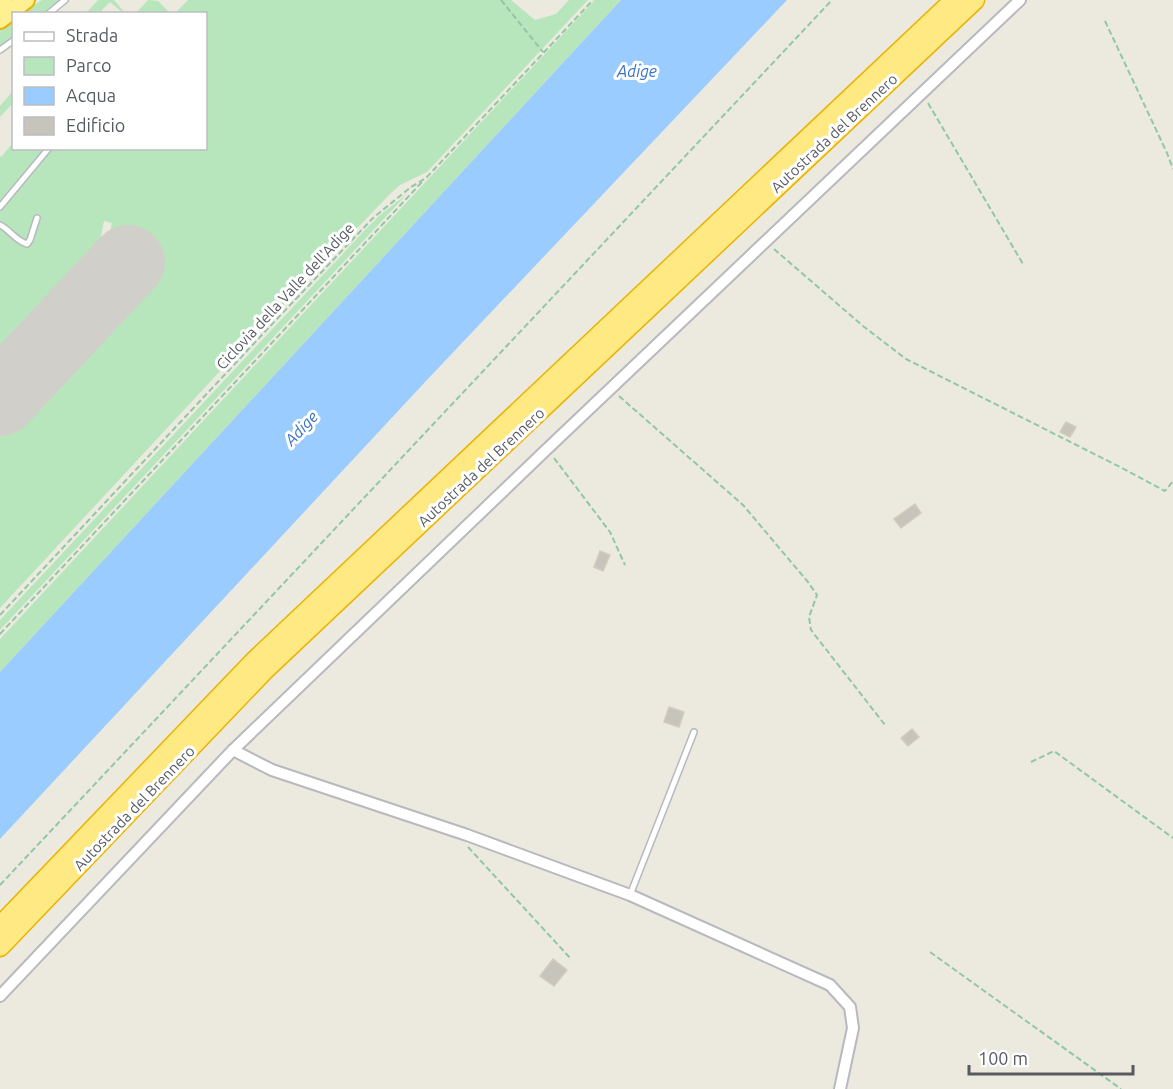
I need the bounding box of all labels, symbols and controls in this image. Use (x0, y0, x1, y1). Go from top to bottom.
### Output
legend (12, 12, 207, 150)
text: Strada (66, 25, 118, 45)
text: Parco (66, 55, 112, 75)
water label: Adige (616, 62, 657, 80)
street label: Autostrada del Brennero (767, 70, 901, 196)
text: Acqua (66, 85, 116, 105)
text: Edificio (66, 115, 125, 135)
street label: Ciclovia della Valle dell'Adige (213, 219, 357, 373)
street label: Autostrada del Brennero (414, 404, 548, 530)
water label: Adige (280, 407, 321, 449)
street label: Autostrada del Brennero (70, 742, 198, 874)
scale bar (969, 1038, 1132, 1076)
text: 100 m (978, 1048, 1028, 1068)

